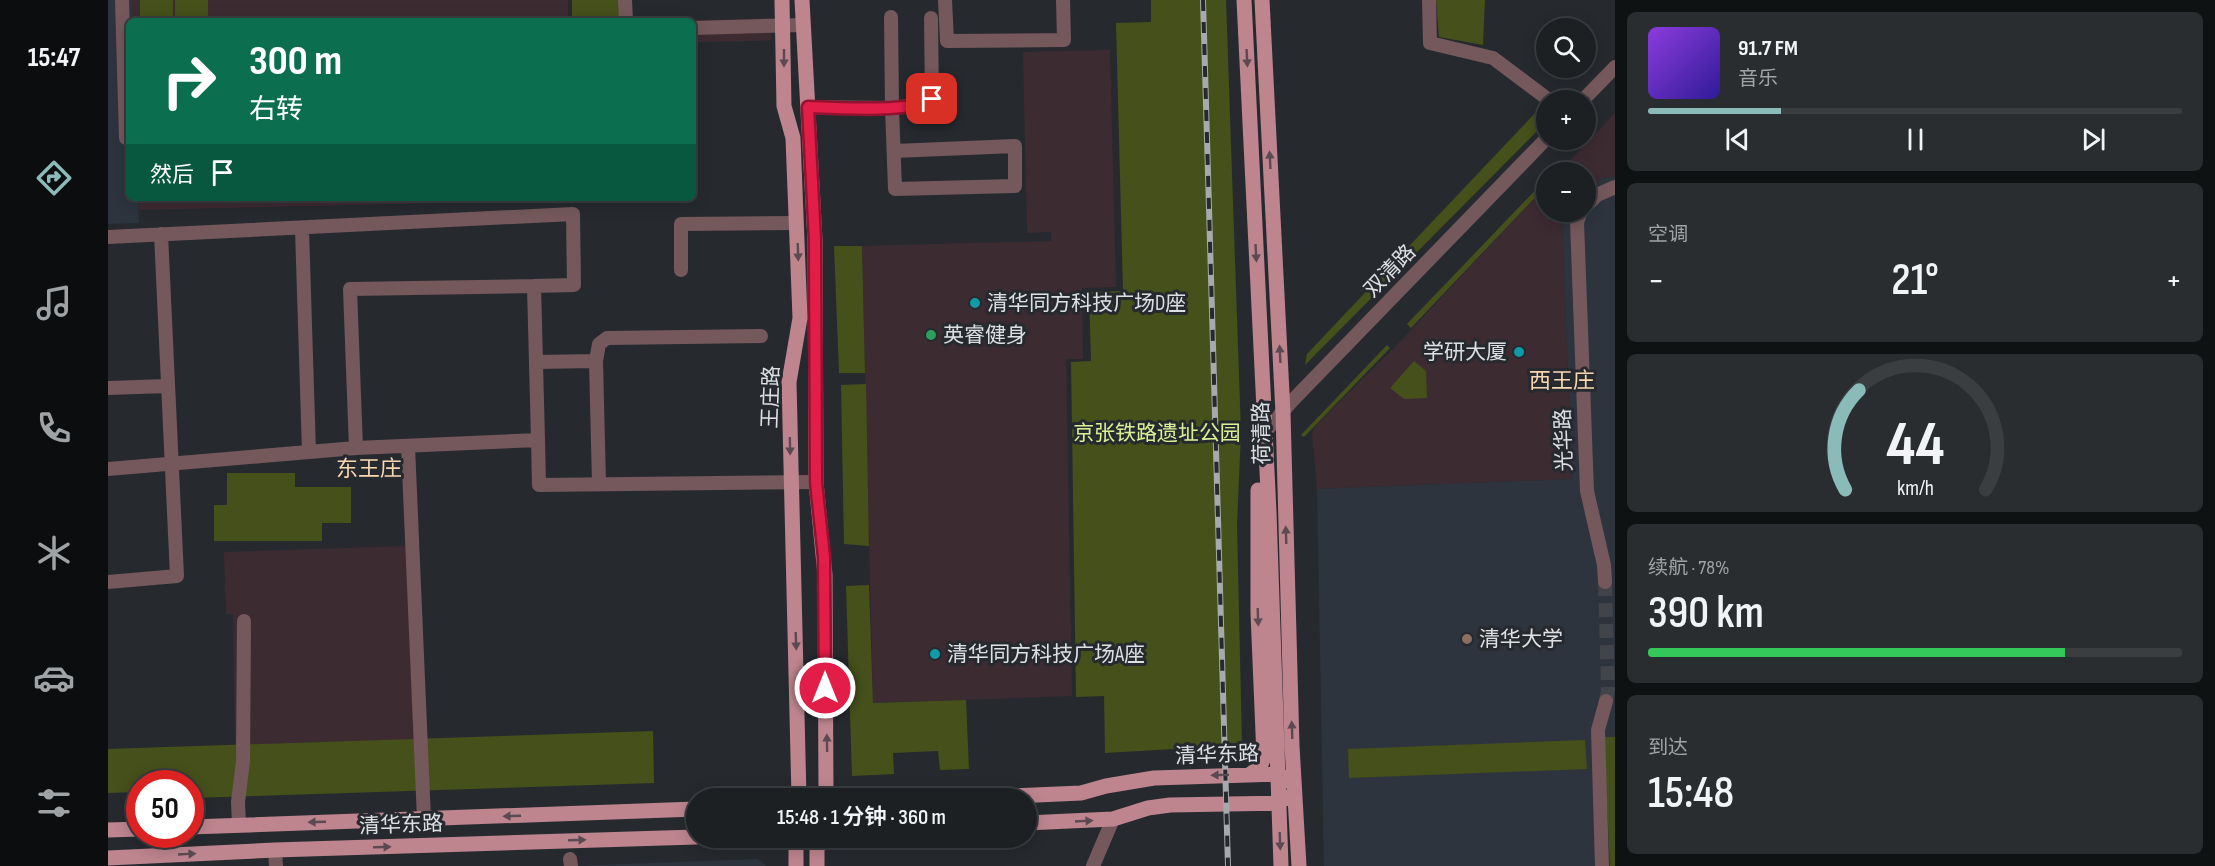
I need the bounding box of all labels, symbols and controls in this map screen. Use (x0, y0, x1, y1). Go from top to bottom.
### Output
map controls (1536, 18, 1596, 222)
button: search (1536, 18, 1596, 78)
text: 91.7 FM (1738, 35, 1798, 62)
text: 300 m (249, 36, 342, 87)
text: 15:47 (28, 42, 80, 74)
icon: right (150, 42, 228, 120)
one-way arrow (779, 49, 789, 68)
one-way arrow (1243, 49, 1252, 68)
text: 音乐 (1738, 67, 1778, 91)
pin (906, 73, 957, 124)
icon: arrive (915, 82, 948, 115)
button: + (1536, 90, 1596, 150)
text: 右转 (249, 94, 303, 126)
icon: previous (1721, 123, 1754, 156)
icon: pause (1899, 123, 1932, 156)
icon: next (2077, 123, 2110, 156)
one-way arrow (1265, 150, 1274, 169)
icon: arrive (206, 156, 239, 189)
icon: directions (33, 157, 75, 199)
text: 然后 (150, 162, 194, 189)
button: − (1536, 162, 1596, 222)
text: 空调 (1648, 223, 1688, 247)
street label: 双清路 (1359, 240, 1421, 302)
one-way arrow (793, 243, 802, 262)
one-way arrow (1251, 244, 1261, 263)
text: 21° (1891, 253, 1939, 308)
text: − (1648, 261, 1664, 301)
text: + (2166, 261, 2182, 301)
icon: music (33, 282, 75, 324)
place label: 清华同方科技广场D座 (987, 291, 1186, 316)
marker: 清华同方科技广场D座 (968, 296, 982, 310)
place label: 英睿健身 (943, 323, 1027, 348)
marker: 英睿健身 (924, 328, 938, 342)
place label: 学研大厦 (1423, 340, 1507, 365)
one-way arrow (1275, 345, 1284, 364)
marker: 学研大厦 (1512, 345, 1526, 359)
street label: 王庄路 (757, 365, 785, 429)
district label: 西王庄 (1529, 368, 1595, 395)
street label: 荷清路 (1249, 401, 1275, 465)
icon: phone (33, 407, 75, 449)
street label: 光华路 (1550, 408, 1578, 472)
text: 44 (1886, 408, 1944, 483)
park label: 京张铁路遗址公园 (1073, 421, 1241, 446)
one-way arrow (785, 437, 795, 456)
district label: 东王庄 (336, 456, 402, 483)
text: km/h (1896, 476, 1934, 501)
one-way arrow (1281, 526, 1290, 545)
icon: climate (33, 532, 75, 574)
text: 续航 · 78% (1648, 556, 1730, 580)
text: 390 km (1648, 586, 1764, 641)
one-way arrow (1254, 608, 1263, 627)
place label: 清华大学 (1479, 627, 1563, 652)
one-way arrow (791, 631, 801, 650)
marker: 清华大学 (1460, 632, 1474, 646)
place label: 清华同方科技广场A座 (947, 642, 1145, 667)
marker: 清华同方科技广场A座 (928, 647, 942, 661)
position arrow (793, 656, 857, 720)
icon: car (33, 657, 75, 699)
one-way arrow (1287, 721, 1297, 740)
one-way arrow (822, 733, 831, 752)
text: 到达 (1648, 736, 1688, 760)
street label: 清华东路 (1175, 741, 1259, 769)
text: 15:48 (1648, 766, 1734, 821)
speed limit sign: 50 (126, 770, 204, 848)
one-way arrow (1211, 770, 1230, 780)
icon: filters (33, 782, 75, 824)
text: 15:48 · 1 分钟 · 360 m (777, 804, 946, 831)
street label: 清华东路 (359, 811, 443, 839)
one-way arrow (502, 811, 521, 820)
one-way arrow (1075, 816, 1094, 825)
one-way arrow (307, 818, 326, 827)
one-way arrow (1276, 831, 1285, 850)
one-way arrow (568, 836, 587, 845)
one-way arrow (373, 842, 392, 851)
one-way arrow (178, 850, 197, 859)

